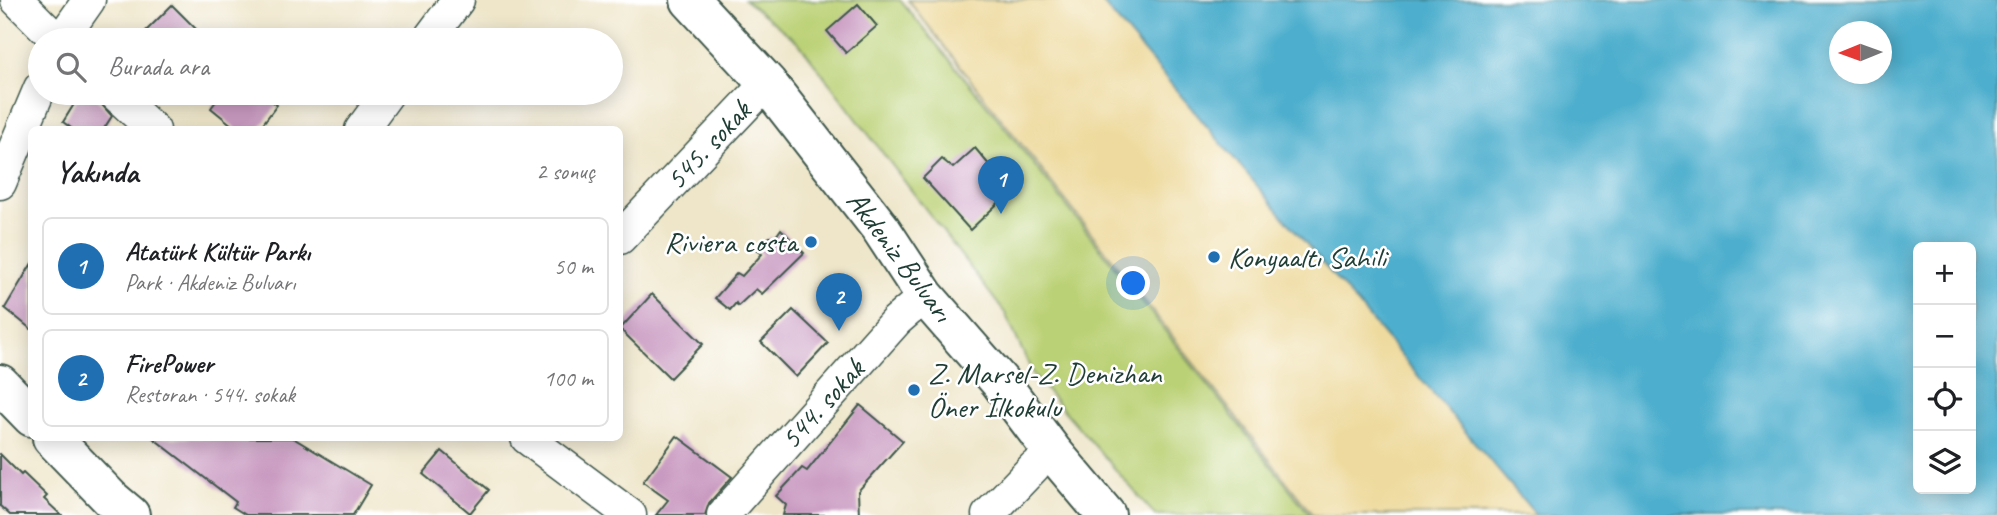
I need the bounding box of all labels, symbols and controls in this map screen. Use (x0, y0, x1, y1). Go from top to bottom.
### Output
north arrow (1829, 21, 1892, 84)
search box (28, 28, 623, 105)
icon: search (52, 48, 90, 86)
text: Burada ara (108, 50, 209, 83)
street label: 545. sokak (657, 91, 760, 198)
text: Yakında (56, 153, 138, 191)
pin: 1 (978, 156, 1024, 214)
text: 2 sonuç (536, 157, 595, 186)
street label: Akdeniz Bulvarı (838, 183, 963, 330)
place label: Riviera costa (664, 223, 800, 261)
marker: Riviera costa (803, 234, 819, 250)
text: Atatürk Kültür Parkı (125, 235, 310, 268)
place label: Konyaaltı Sahili (1228, 238, 1389, 276)
map controls (1913, 242, 1976, 494)
button: + (1913, 242, 1976, 305)
marker: Konyaaltı Sahili (1206, 249, 1222, 265)
text: 1 (76, 252, 86, 281)
text: 50 m (554, 252, 593, 281)
your location (1116, 266, 1150, 300)
text: Park · Akdeniz Bulvarı (125, 268, 295, 297)
pin: 2 (816, 273, 862, 331)
button: − (1913, 305, 1976, 368)
text: FirePower (125, 347, 213, 380)
street label: 544. sokak (772, 349, 874, 457)
place label: Z. Marsel-Z. Denizhan Öner İlkokulu (928, 354, 1163, 426)
text: 2 (76, 364, 86, 393)
text: 100 m (544, 364, 593, 393)
button: locate (1913, 368, 1976, 431)
text: Restoran · 544. sokak (125, 380, 295, 409)
marker: Z. Marsel-Z. Denizhan Öner İlkokulu (906, 382, 922, 398)
button: layers (1913, 431, 1976, 494)

